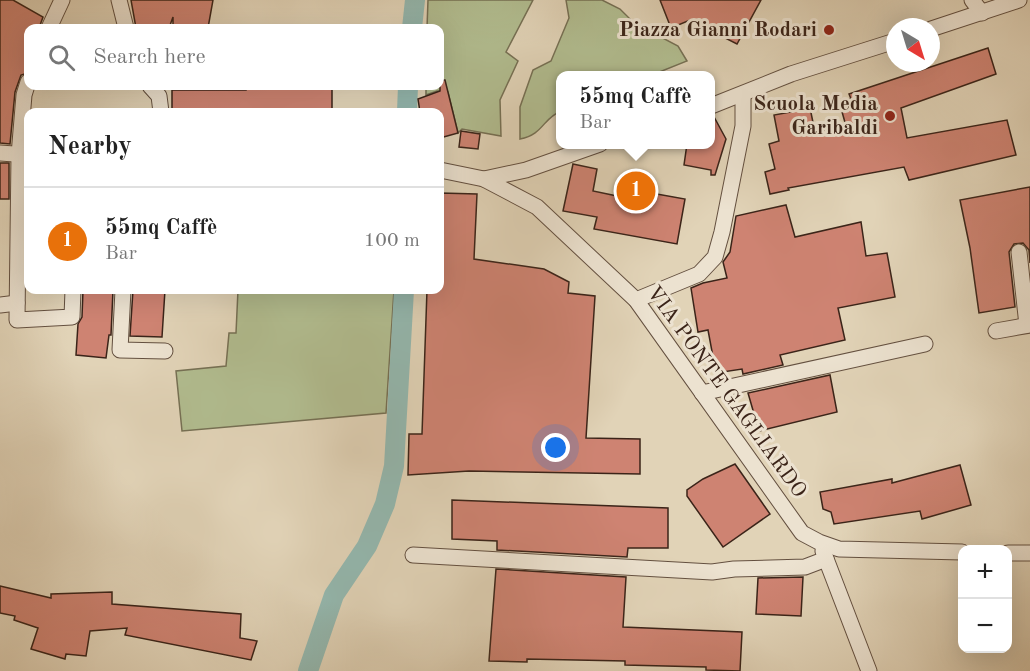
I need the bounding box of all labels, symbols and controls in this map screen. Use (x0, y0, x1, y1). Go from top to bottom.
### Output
north arrow (886, 18, 940, 72)
place label: Piazza Gianni Rodari (619, 20, 817, 41)
marker: Piazza Gianni Rodari (822, 23, 836, 37)
search box (24, 24, 444, 90)
icon: search (45, 41, 78, 74)
text: Search here (93, 46, 206, 68)
popup (556, 71, 715, 149)
text: 55mq Caffè (579, 86, 692, 108)
place label: Scuola Media Garibaldi (753, 94, 878, 139)
marker: Scuola Media Garibaldi (883, 109, 897, 123)
text: Bar (579, 113, 611, 133)
text: Nearby (48, 134, 132, 160)
pin: 1 (616, 168, 656, 213)
text: 55mq Caffè (105, 217, 217, 239)
text: 1 (62, 231, 73, 251)
text: 100 m (364, 231, 420, 251)
text: Bar (105, 244, 137, 264)
street label: VIA PONTE GAGLIARDO (642, 282, 810, 502)
your location (541, 433, 570, 462)
map controls (958, 545, 1012, 653)
button: + (958, 545, 1012, 599)
button: − (958, 599, 1012, 653)

